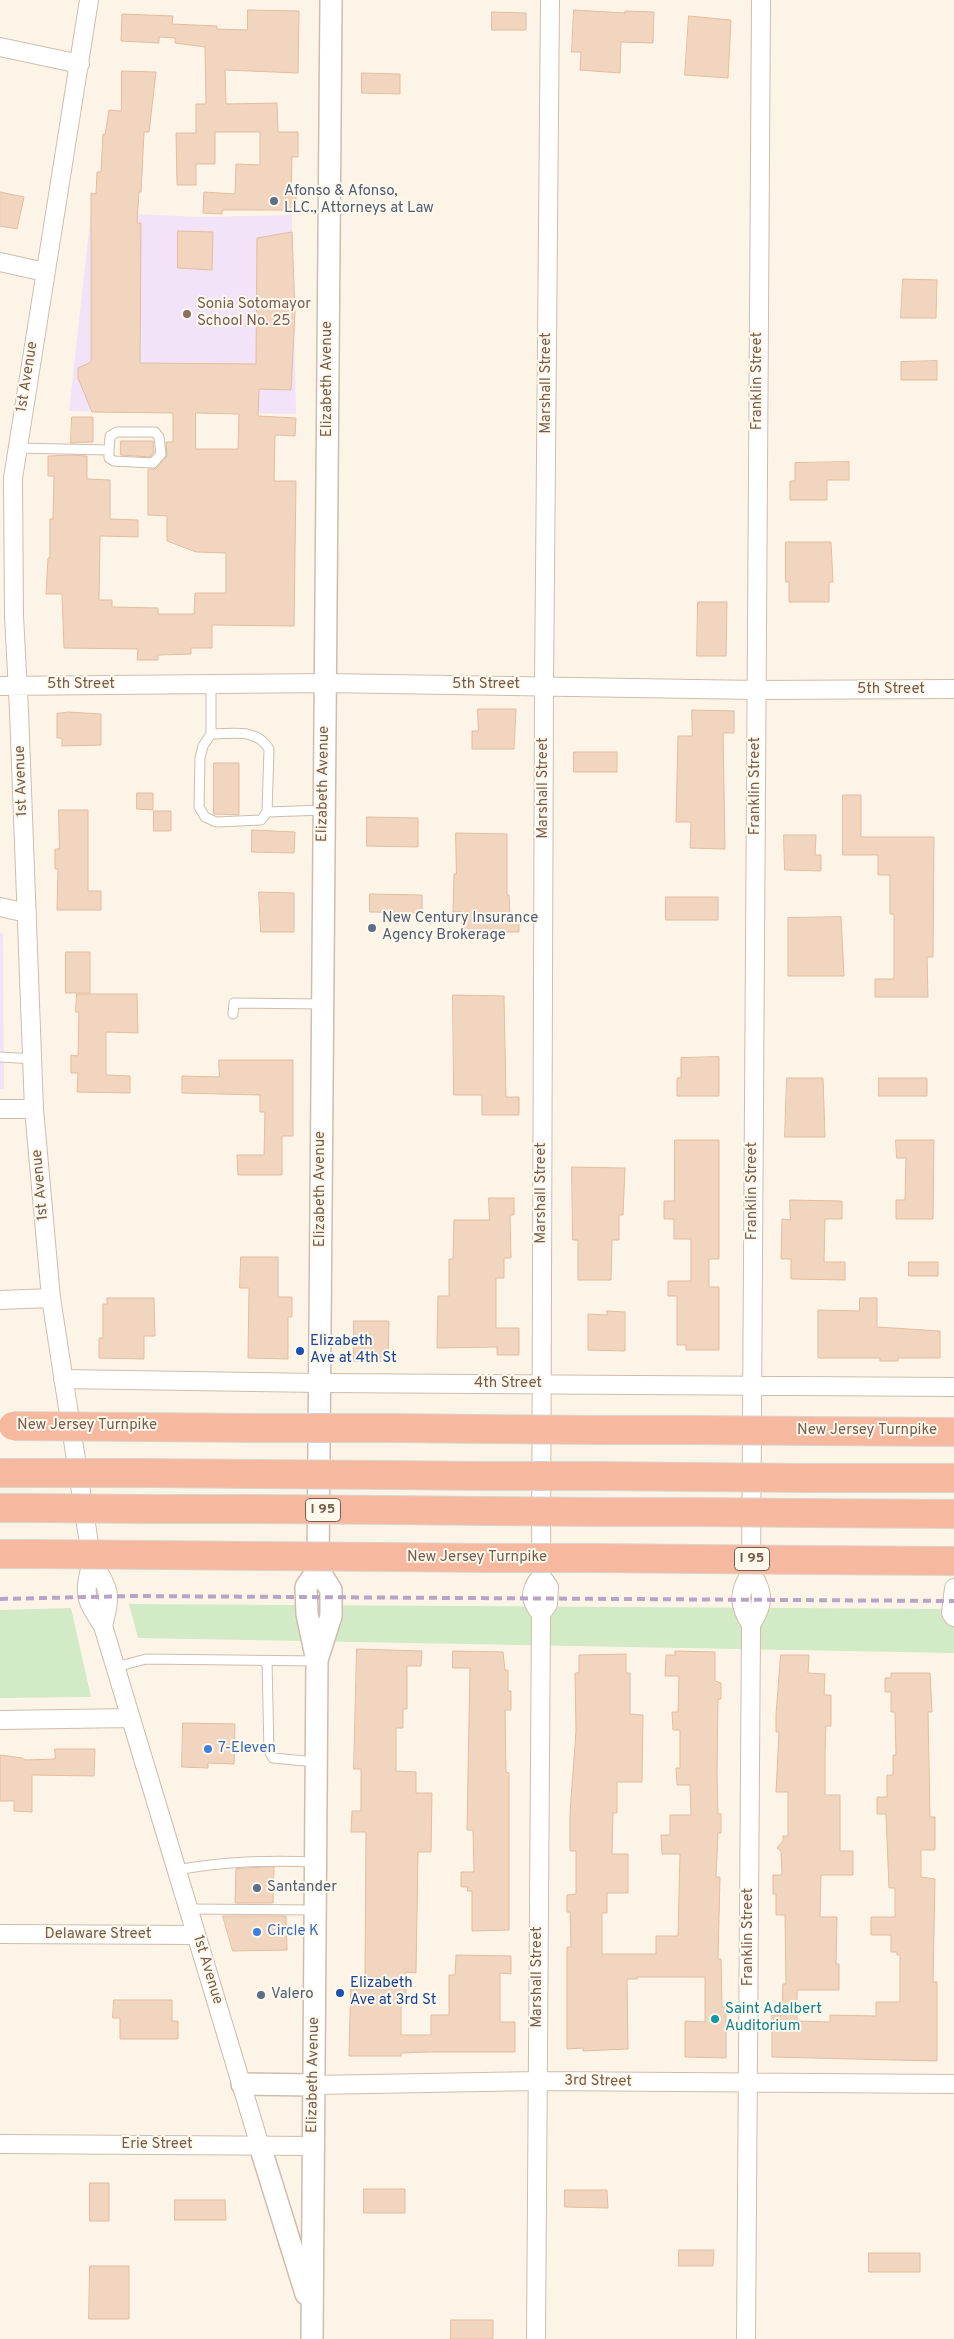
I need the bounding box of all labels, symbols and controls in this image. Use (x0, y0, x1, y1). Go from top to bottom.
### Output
place label: Afonso & Afonso, LLC., Attorneys at Law (284, 183, 434, 218)
marker: Afonso & Afonso, LLC., Attorneys at Law (268, 195, 280, 207)
place label: Sonia Sotomayor School No. 25 (197, 296, 311, 331)
marker: Sonia Sotomayor School No. 25 (181, 308, 193, 320)
street label: Elizabeth Avenue (319, 321, 337, 437)
street label: Marshall Street (538, 332, 556, 434)
street label: Franklin Street (749, 332, 767, 430)
street label: 1st Avenue (14, 340, 42, 414)
street label: 5th Street (47, 676, 115, 694)
street label: 5th Street (452, 676, 520, 694)
street label: 5th Street (857, 681, 925, 699)
street label: Elizabeth Avenue (314, 726, 334, 842)
street label: Marshall Street (535, 737, 553, 839)
street label: Franklin Street (747, 737, 765, 835)
street label: 1st Avenue (12, 745, 32, 817)
place label: New Century Insurance Agency Brokerage (382, 910, 538, 945)
marker: New Century Insurance Agency Brokerage (366, 922, 378, 934)
street label: Elizabeth Avenue (312, 1131, 330, 1247)
street label: Marshall Street (533, 1142, 551, 1244)
street label: Franklin Street (744, 1142, 762, 1240)
street label: 1st Avenue (29, 1149, 53, 1221)
place label: Elizabeth Ave at 4th St (310, 1333, 397, 1368)
marker: Elizabeth Ave at 4th St (294, 1345, 306, 1357)
street label: 4th Street (474, 1375, 542, 1393)
street label: New Jersey Turnpike (17, 1417, 157, 1435)
street label: New Jersey Turnpike (797, 1422, 937, 1440)
road number: I 95 (306, 1498, 340, 1522)
road number: I 95 (734, 1548, 770, 1570)
street label: New Jersey Turnpike (407, 1549, 547, 1567)
place label: 7-Eleven (218, 1740, 276, 1758)
marker: 7-Eleven (202, 1743, 214, 1755)
place label: Santander (267, 1879, 337, 1897)
marker: Santander (251, 1882, 263, 1894)
street label: Franklin Street (740, 1888, 758, 1986)
place label: Circle K (267, 1923, 319, 1941)
street label: Delaware Street (45, 1926, 151, 1944)
marker: Circle K (251, 1926, 263, 1938)
street label: Marshall Street (529, 1926, 547, 2028)
street label: 1st Avenue (188, 1933, 226, 2007)
place label: Elizabeth Ave at 3rd St (350, 1975, 436, 2010)
place label: Valero (271, 1986, 314, 2004)
marker: Elizabeth Ave at 3rd St (334, 1987, 346, 1999)
marker: Valero (255, 1989, 267, 2001)
place label: Saint Adalbert Auditorium (725, 2001, 822, 2036)
marker: Saint Adalbert Auditorium (709, 2013, 721, 2025)
street label: Elizabeth Avenue (304, 2017, 324, 2133)
street label: 3rd Street (564, 2072, 632, 2092)
street label: Erie Street (121, 2136, 193, 2154)

